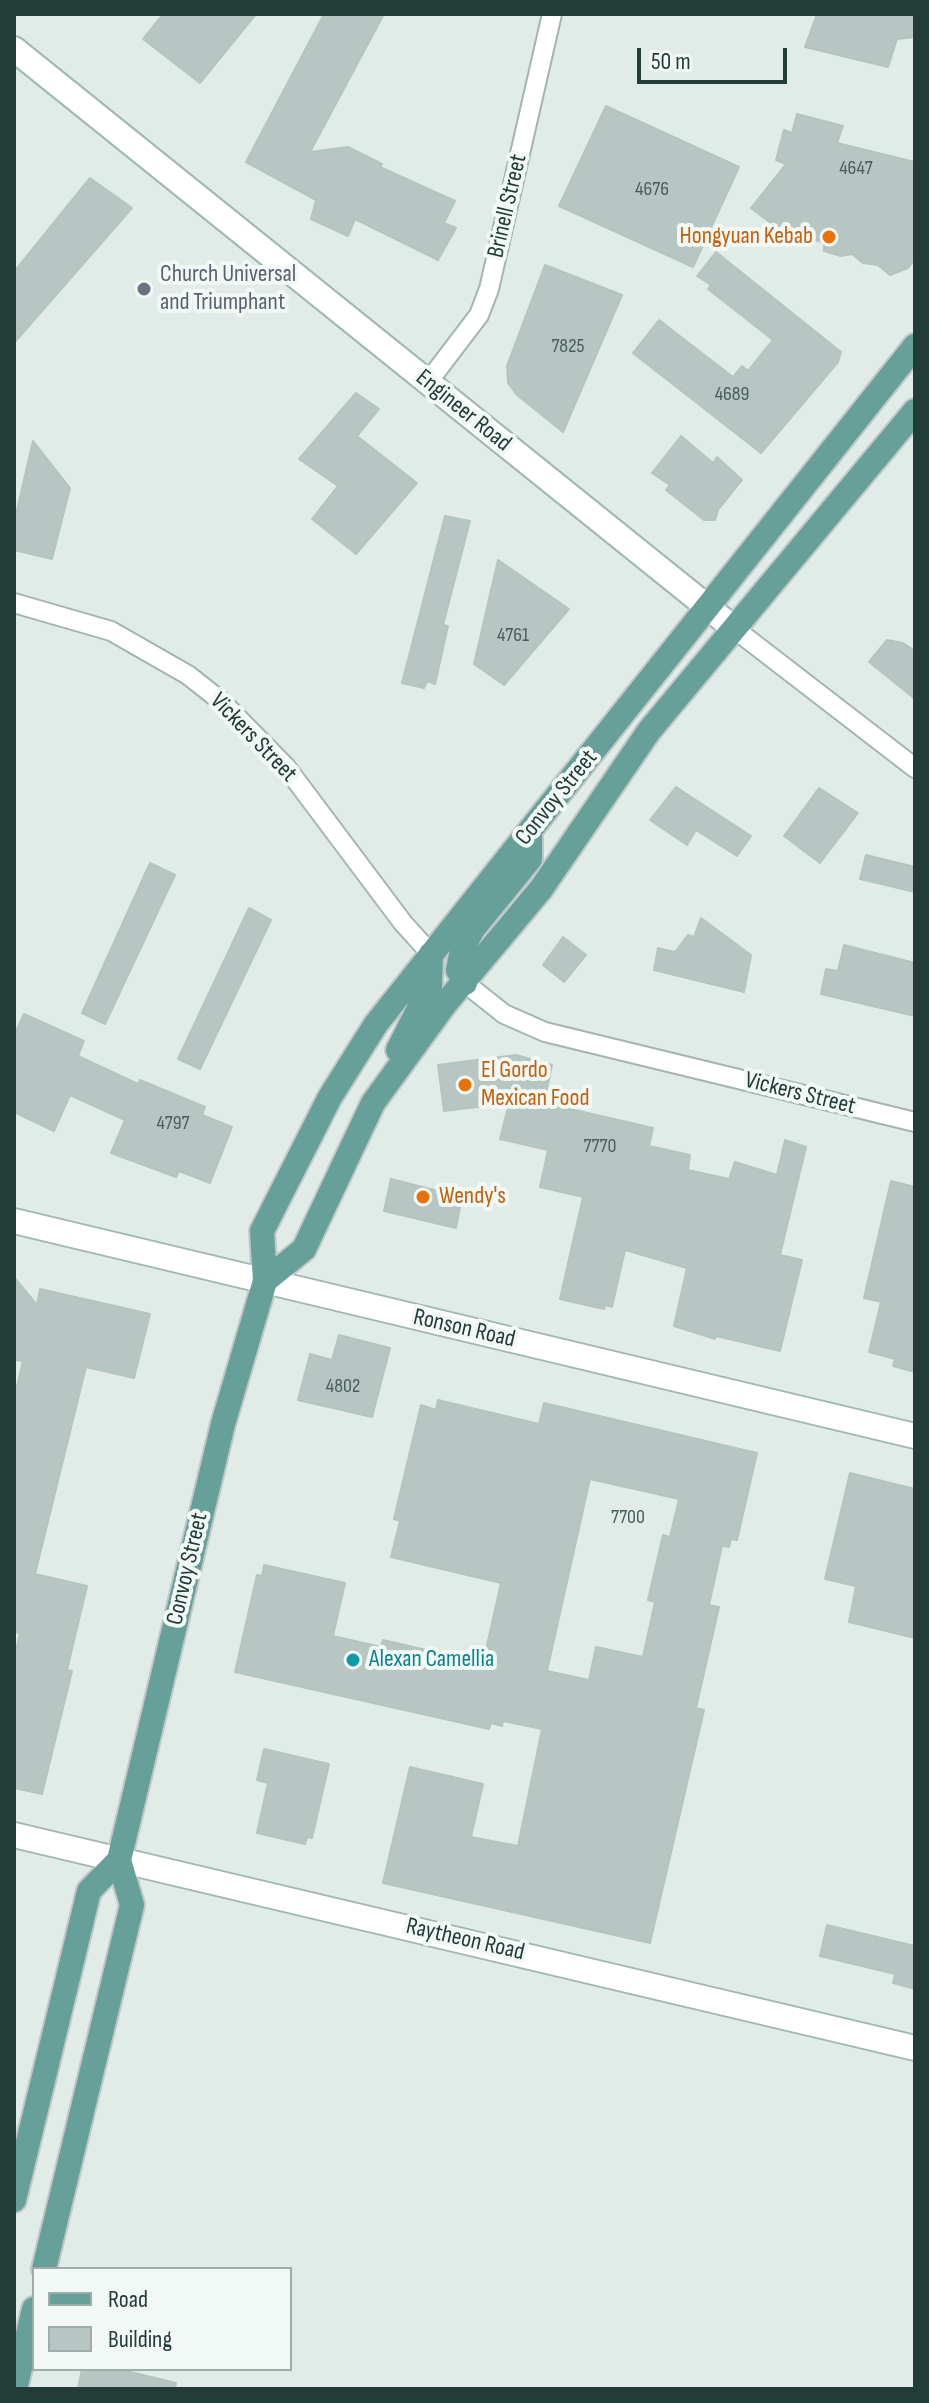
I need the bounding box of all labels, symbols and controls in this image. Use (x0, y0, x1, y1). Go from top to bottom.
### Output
scale bar (641, 32, 791, 82)
text: 50 m (651, 47, 691, 76)
street label: Brinell Street (482, 151, 534, 261)
house number: 4647 (839, 157, 873, 181)
house number: 4676 (635, 178, 669, 202)
place label: Hongyuan Kebab (680, 223, 813, 251)
marker: Hongyuan Kebab (820, 228, 838, 246)
place label: Church Universal and Triumphant (160, 261, 296, 317)
marker: Church Universal and Triumphant (135, 280, 153, 298)
house number: 7825 (551, 335, 585, 359)
street label: Engineer Road (409, 364, 517, 458)
house number: 4689 (715, 383, 749, 407)
house number: 4761 (497, 624, 529, 648)
street label: Vickers Street (203, 687, 303, 789)
street label: Convoy Street (510, 745, 604, 851)
place label: El Gordo Mexican Food (481, 1057, 589, 1113)
street label: Vickers Street (742, 1066, 858, 1122)
marker: El Gordo Mexican Food (456, 1076, 474, 1094)
house number: 4797 (156, 1112, 190, 1136)
house number: 7770 (584, 1135, 616, 1159)
place label: Wendy's (439, 1183, 506, 1211)
marker: Wendy's (414, 1188, 432, 1206)
street label: Ronson Road (410, 1303, 518, 1355)
house number: 4802 (326, 1375, 360, 1399)
house number: 7700 (611, 1506, 645, 1530)
street label: Convoy Street (161, 1510, 215, 1628)
place label: Alexan Camellia (369, 1646, 494, 1674)
marker: Alexan Camellia (344, 1651, 362, 1669)
street label: Raytheon Road (403, 1912, 527, 1968)
legend (32, 2267, 292, 2371)
text: Road (108, 2285, 148, 2314)
text: Building (108, 2325, 172, 2354)

